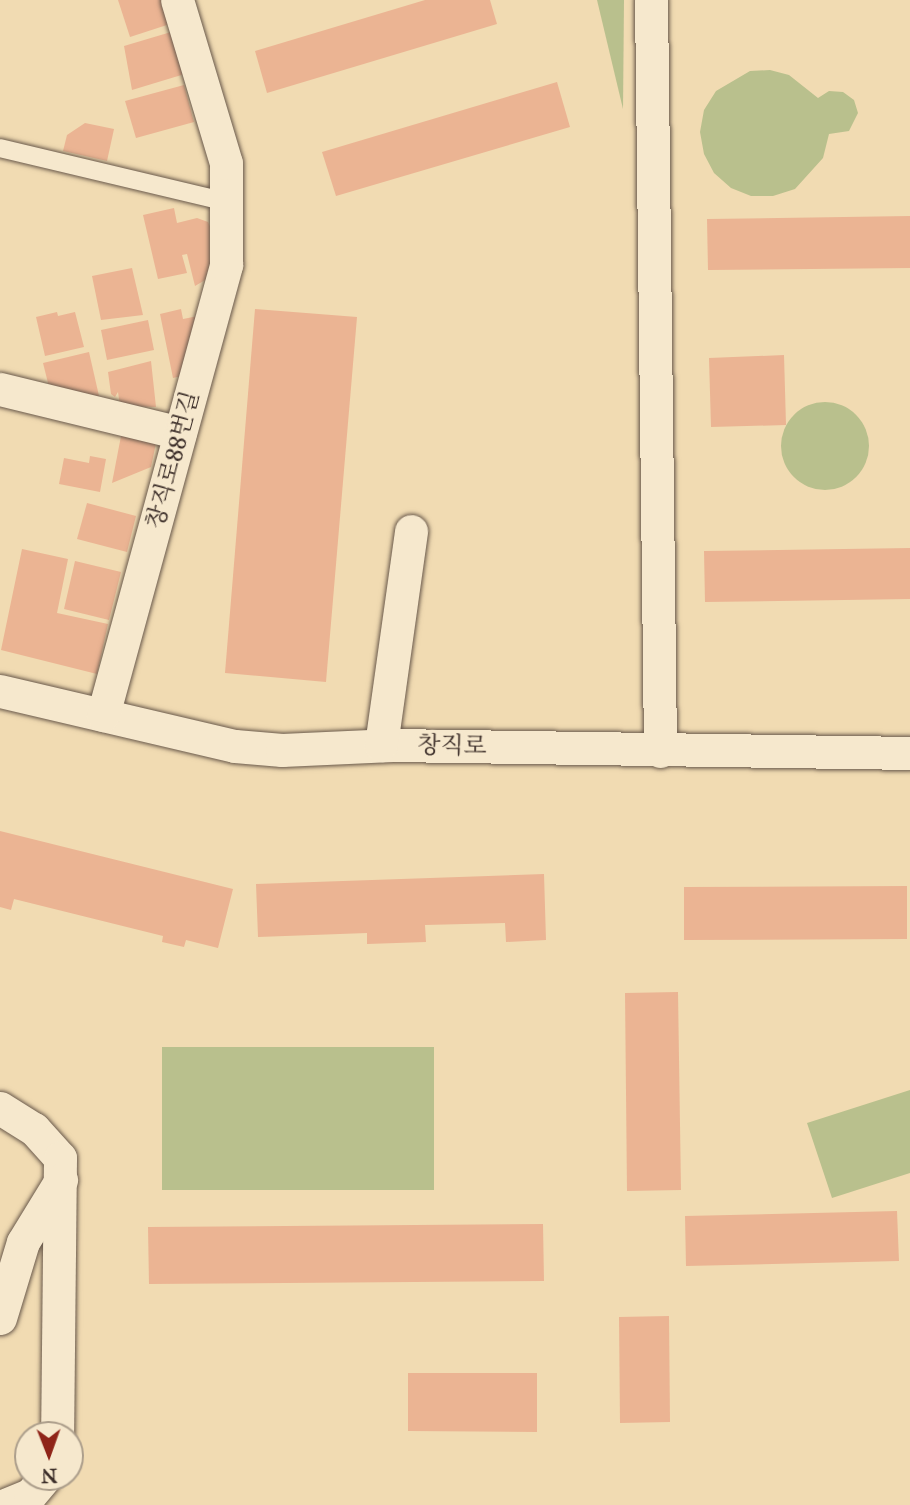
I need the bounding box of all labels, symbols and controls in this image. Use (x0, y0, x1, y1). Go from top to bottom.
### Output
street label: 창직로88번길 (141, 388, 205, 532)
street label: 창직로 (417, 731, 487, 761)
north arrow (14, 1421, 84, 1491)
text: N (41, 1464, 58, 1487)

